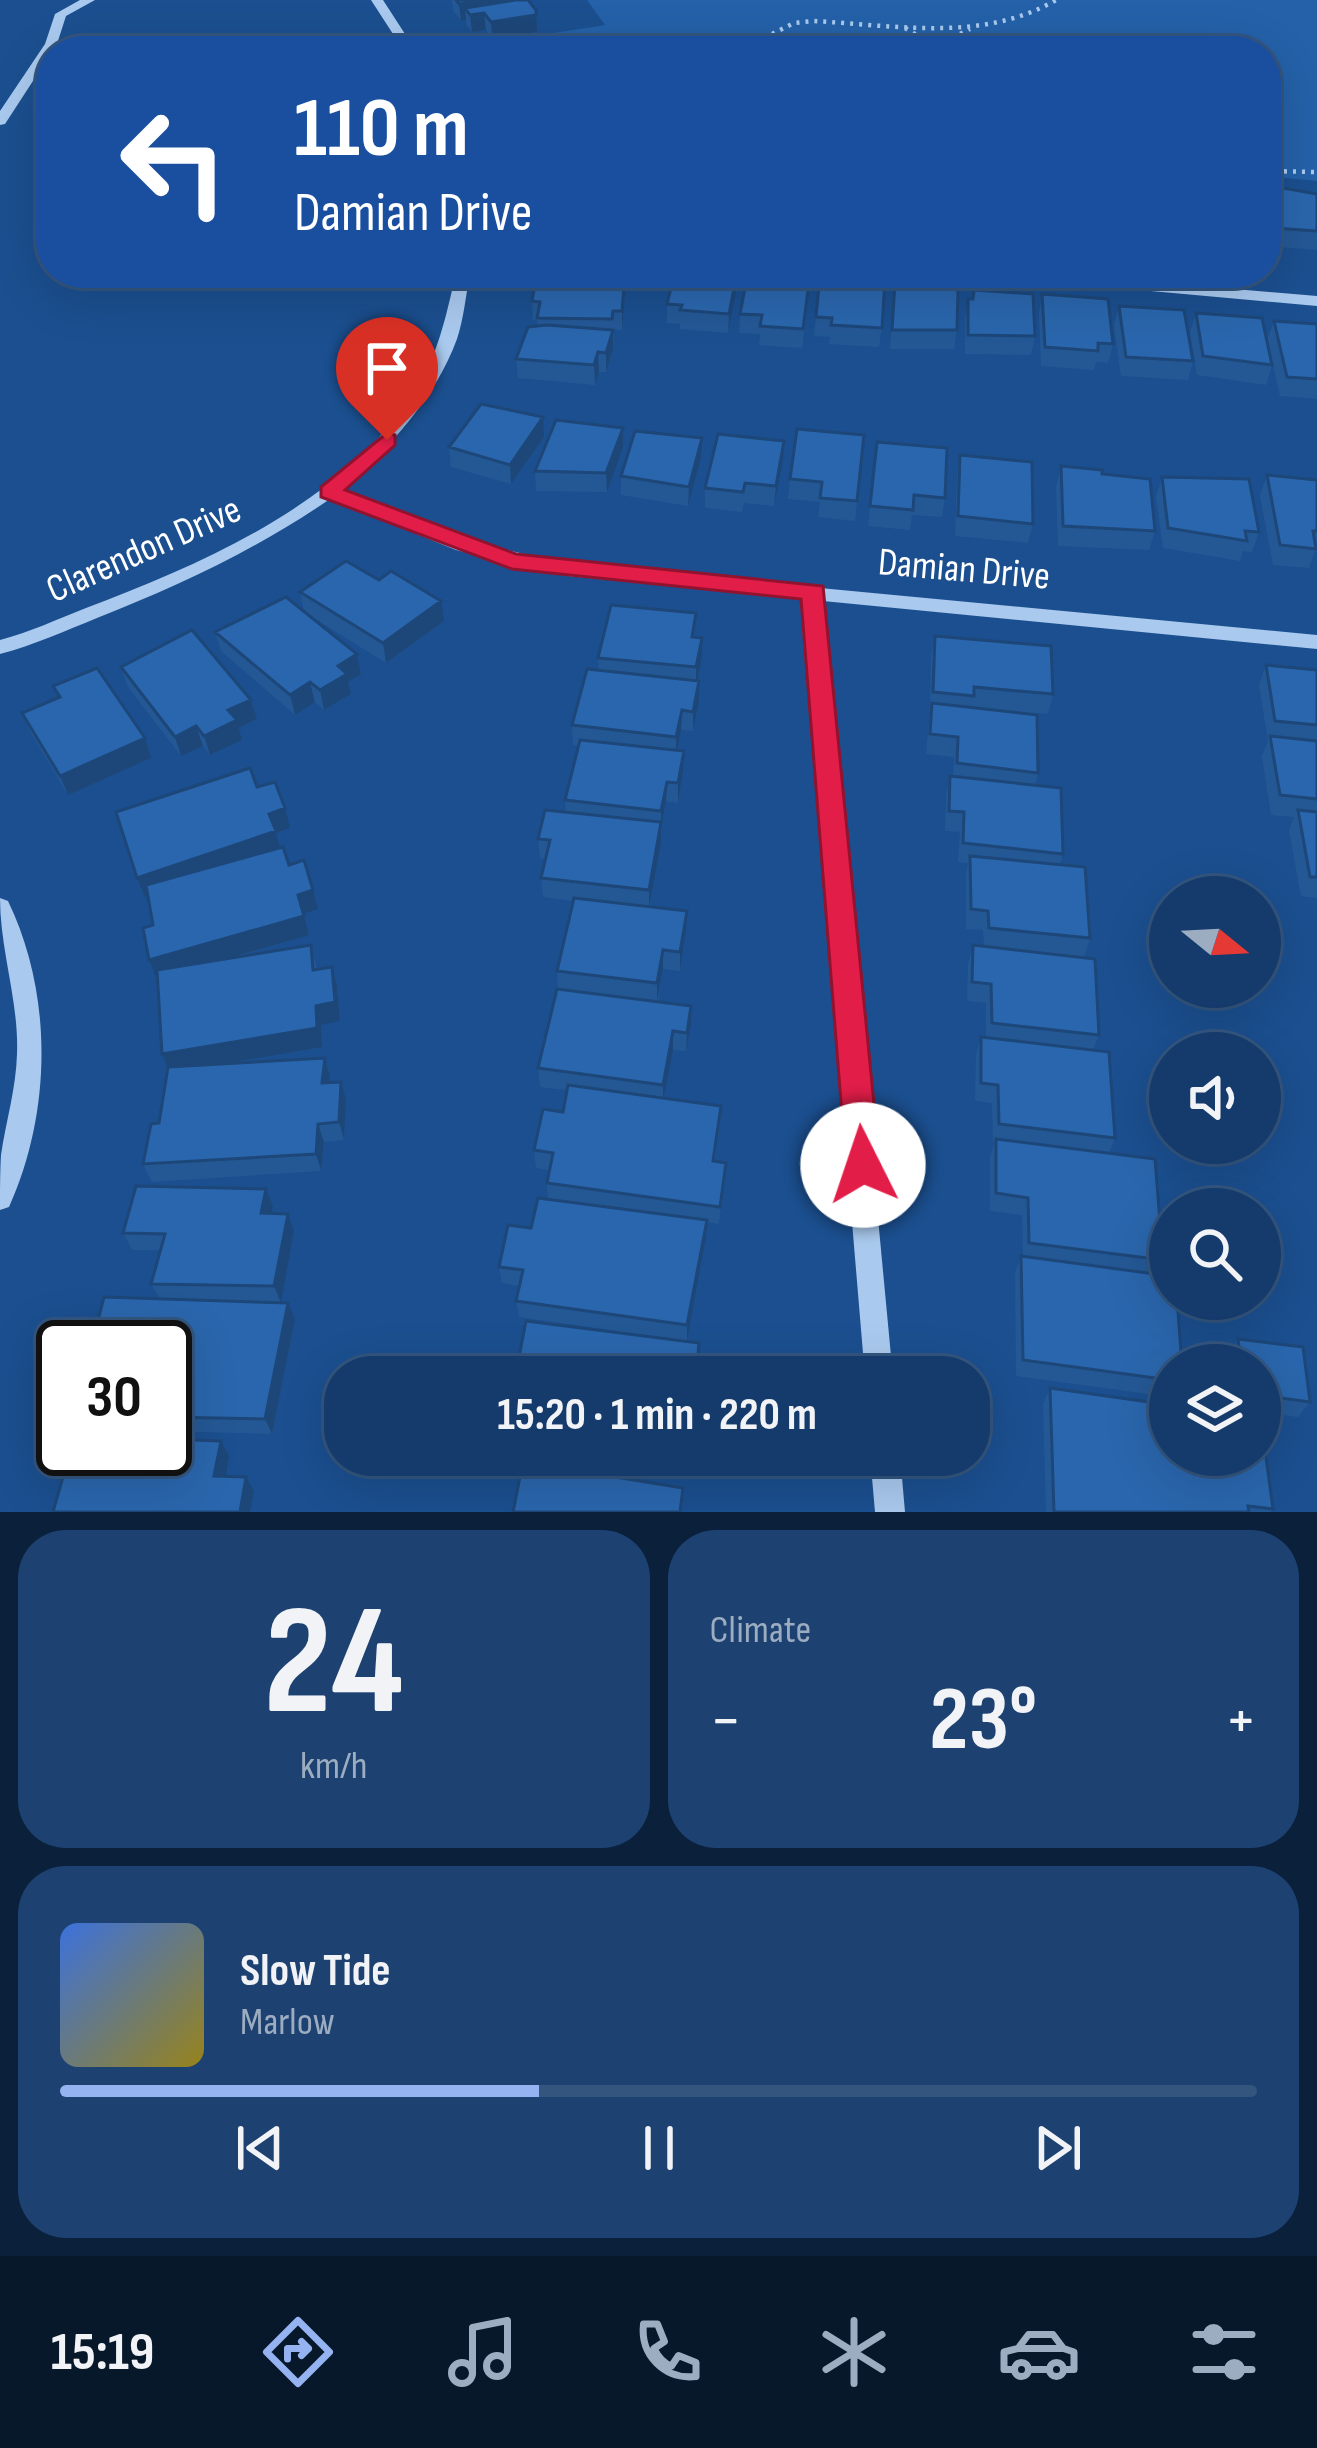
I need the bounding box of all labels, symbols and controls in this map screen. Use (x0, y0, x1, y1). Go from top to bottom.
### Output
text: 110 m (294, 79, 469, 180)
icon: left (96, 84, 252, 240)
text: Damian Drive (294, 181, 532, 246)
pin (336, 317, 438, 440)
icon: arrive (354, 335, 420, 401)
street label: Clarendon Drive (40, 486, 248, 614)
street label: Damian Drive (876, 539, 1052, 601)
north arrow (1149, 876, 1281, 1008)
map controls (1149, 876, 1281, 1476)
button: sound (1149, 1032, 1281, 1164)
position arrow (800, 1102, 926, 1228)
button: search (1149, 1188, 1281, 1320)
speed limit sign: 30 (36, 1320, 192, 1476)
button: layers (1149, 1344, 1281, 1476)
text: 15:20 · 1 min · 220 m (497, 1388, 817, 1443)
text: 24 (264, 1571, 404, 1758)
text: Climate (710, 1607, 811, 1654)
text: 23° (929, 1667, 1037, 1775)
text: − (710, 1682, 742, 1761)
text: + (1225, 1682, 1257, 1761)
text: km/h (300, 1743, 367, 1790)
text: Slow Tide (240, 1944, 391, 1999)
text: Marlow (240, 1999, 335, 2046)
icon: previous (227, 2115, 293, 2181)
icon: pause (626, 2115, 692, 2181)
icon: next (1025, 2115, 1091, 2181)
icon: directions (256, 2310, 340, 2394)
icon: music (441, 2310, 525, 2394)
icon: phone (626, 2310, 710, 2394)
icon: climate (812, 2310, 896, 2394)
icon: car (997, 2310, 1081, 2394)
icon: filters (1182, 2310, 1266, 2394)
text: 15:19 (51, 2320, 154, 2385)

